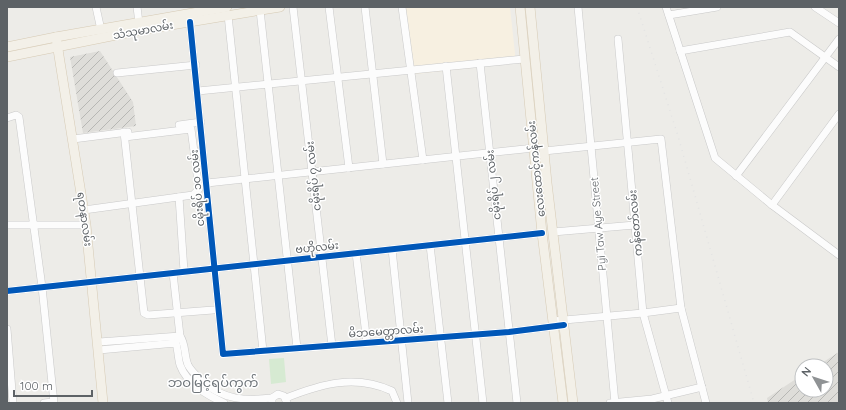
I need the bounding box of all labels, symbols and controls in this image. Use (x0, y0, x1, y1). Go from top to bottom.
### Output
street label: သံသုမာလမ်း (112, 18, 175, 44)
street label: လေးထောင့်ကန်လမ်း (524, 120, 550, 218)
street label: ငမိုးရိပ် ၇ လမ်း (302, 140, 326, 212)
street label: ငမိုးရိပ် ၁၀ လမ်း (187, 149, 209, 227)
street label: ငမိုးရိပ် ၂ လမ်း (482, 149, 506, 221)
street label: Pyi Taw Aye Street (587, 176, 609, 271)
street label: ကန်တော်လမ်း (625, 189, 647, 257)
street label: ရတနာလမ်း (72, 191, 96, 248)
street label: ဗဟိုလမ်း (295, 238, 340, 258)
street label: မိဘမေတ္တာလမ်း (348, 321, 424, 343)
north arrow (794, 358, 834, 398)
text: N (798, 364, 814, 379)
scale bar (14, 372, 92, 398)
district label: ဘဝမြင့်ရပ်ကွက် (168, 374, 258, 393)
text: 100 m (20, 378, 53, 393)

